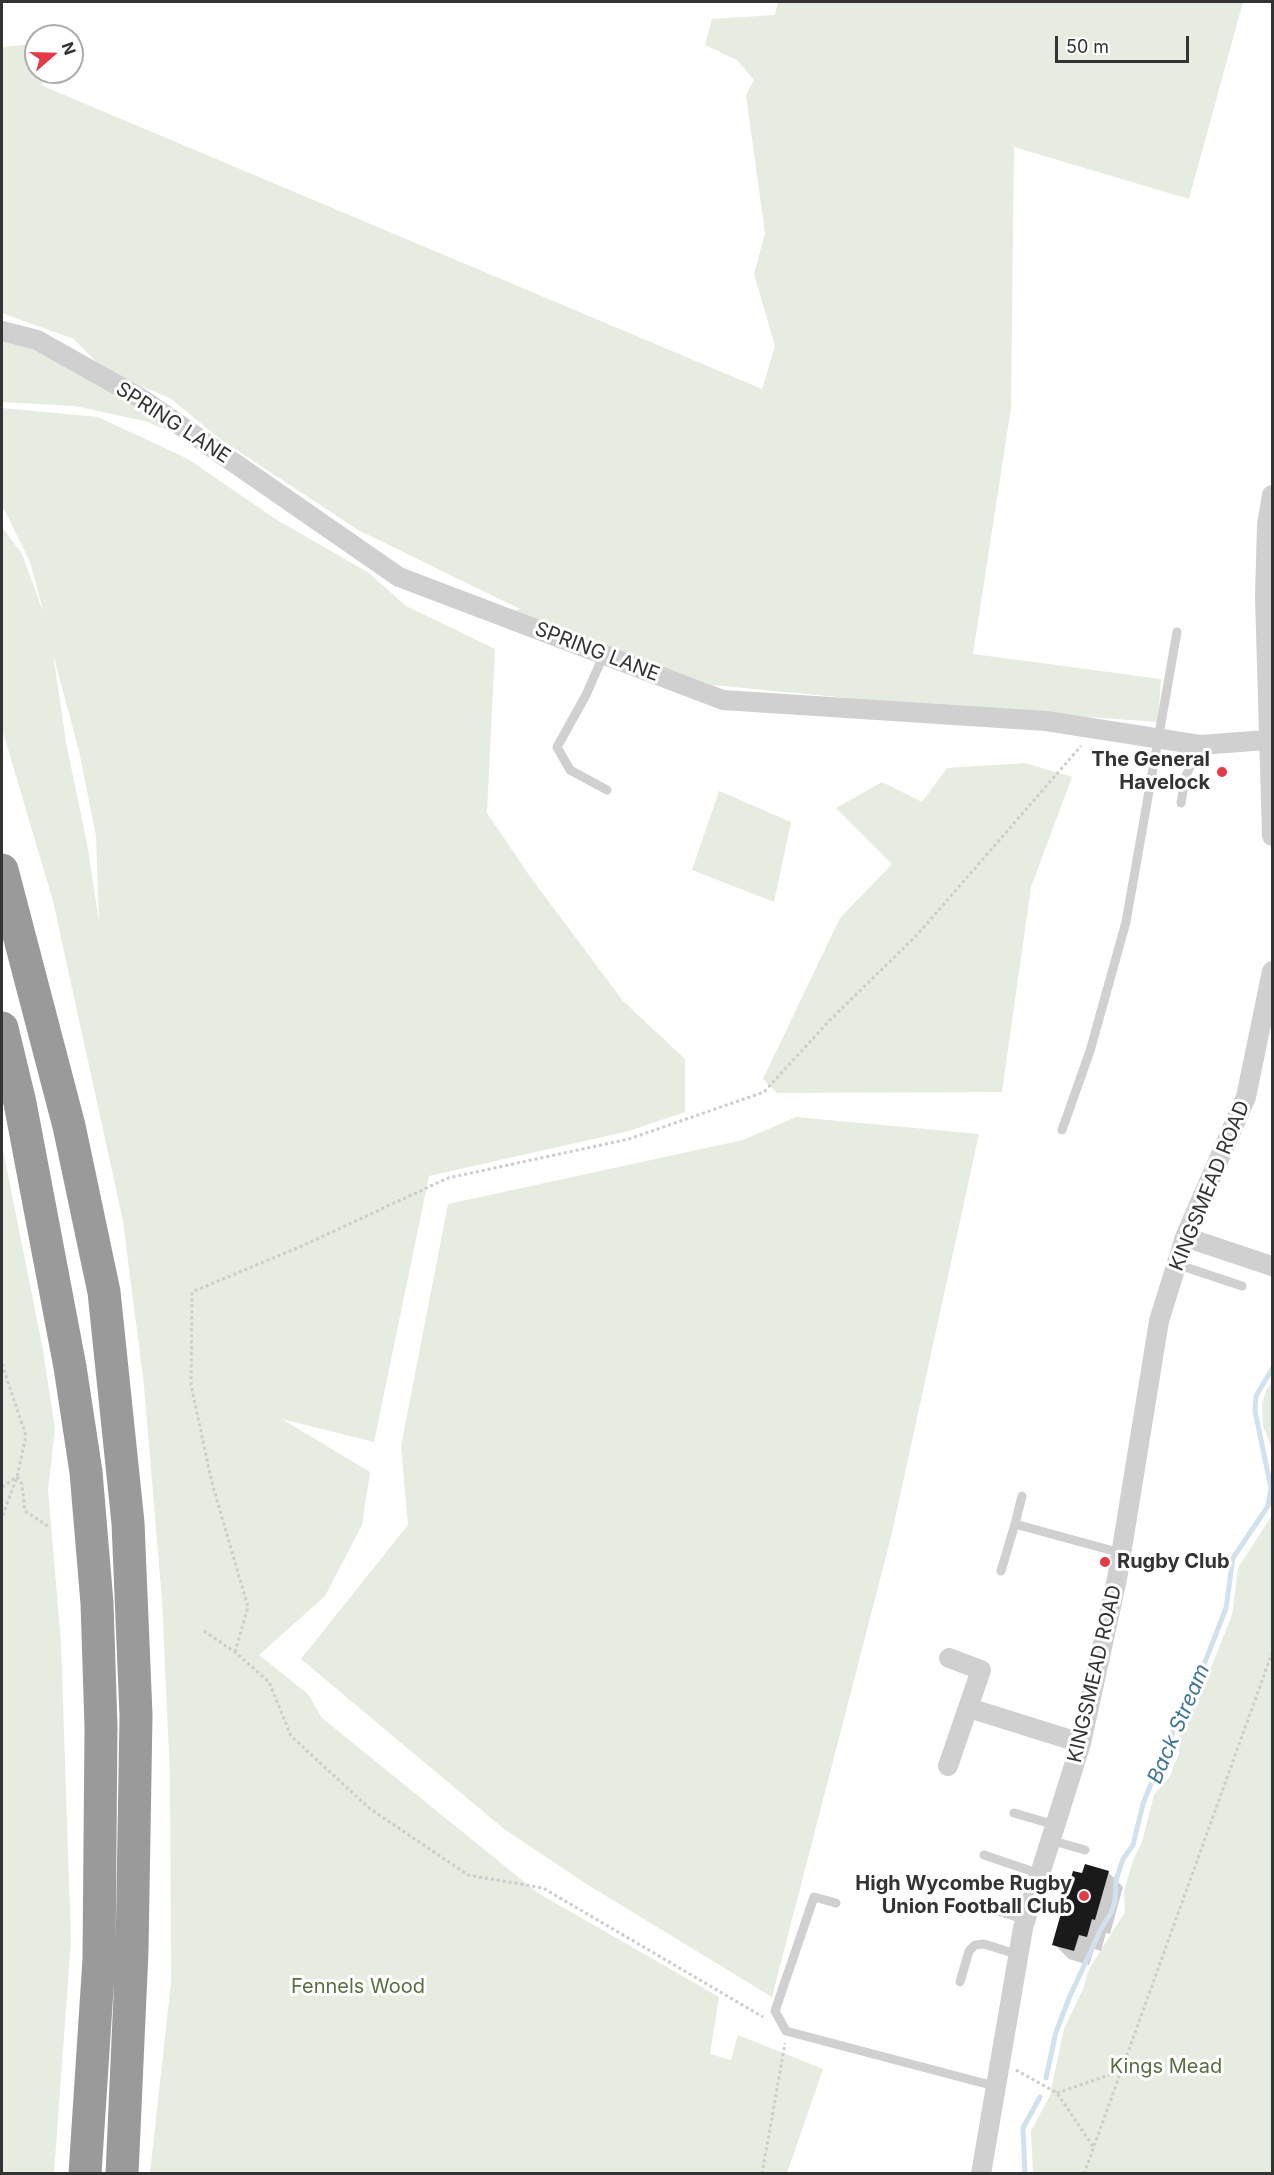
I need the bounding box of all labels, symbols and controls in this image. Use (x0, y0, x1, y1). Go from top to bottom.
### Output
north arrow (24, 24, 84, 84)
scale bar (1058, 24, 1192, 62)
text: 50 m (1066, 36, 1109, 57)
text: N (58, 39, 81, 58)
street label: SPRING LANE (111, 377, 235, 469)
street label: SPRING LANE (531, 617, 663, 687)
place label: The General Havelock (1091, 748, 1210, 795)
marker: The General Havelock (1215, 765, 1229, 779)
street label: KINGSMEAD ROAD (1165, 1097, 1255, 1275)
place label: Rugby Club (1117, 1550, 1230, 1574)
marker: Rugby Club (1098, 1555, 1112, 1569)
street label: KINGSMEAD ROAD (1063, 1583, 1127, 1765)
water label: Back Stream (1143, 1660, 1215, 1788)
place label: High Wycombe Rugby Union Football Club (855, 1872, 1072, 1919)
marker: High Wycombe Rugby Union Football Club (1077, 1889, 1091, 1903)
park label: Fennels Wood (291, 1975, 425, 1999)
park label: Kings Mead (1110, 2055, 1222, 2079)

